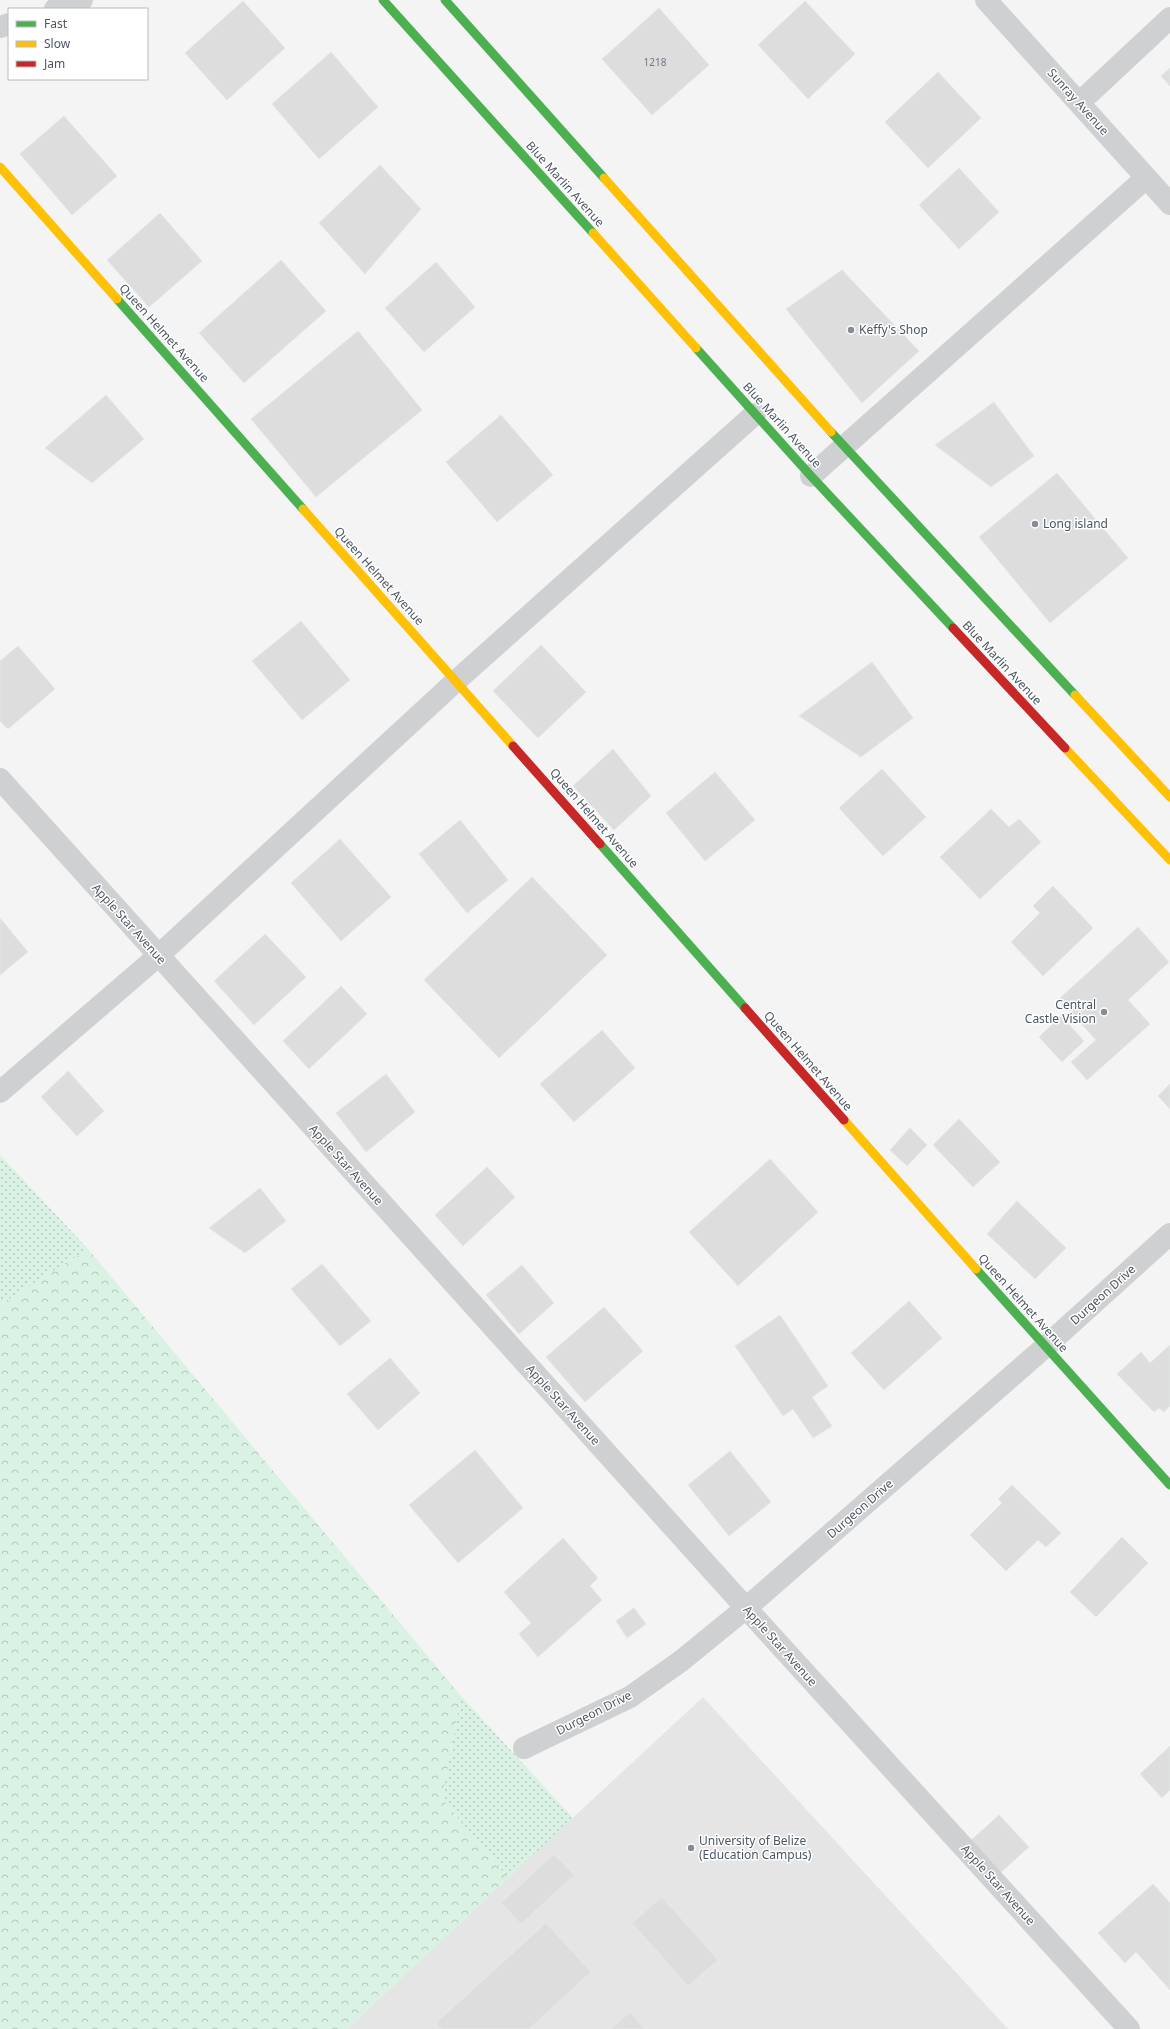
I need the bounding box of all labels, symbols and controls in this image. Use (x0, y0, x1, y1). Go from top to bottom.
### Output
legend (8, 8, 148, 80)
text: Fast (44, 15, 68, 32)
text: Slow (44, 35, 71, 52)
text: Jam (43, 55, 65, 72)
house number: 1218 (644, 55, 667, 69)
street label: Sunray Avenue (1044, 65, 1113, 139)
street label: Blue Marlin Avenue (522, 137, 609, 230)
street label: Queen Helmet Avenue (115, 280, 213, 386)
place label: Keffy's Shop (859, 321, 928, 338)
marker: Keffy's Shop (846, 325, 856, 335)
street label: Blue Marlin Avenue (739, 378, 826, 471)
place label: Long island (1043, 515, 1108, 532)
marker: Long island (1030, 519, 1040, 529)
street label: Queen Helmet Avenue (330, 523, 428, 629)
street label: Blue Marlin Avenue (959, 617, 1046, 709)
street label: Queen Helmet Avenue (546, 764, 643, 871)
street label: Apple Star Avenue (89, 880, 170, 968)
place label: Central Castle Vision (1025, 996, 1096, 1027)
street label: Queen Helmet Avenue (760, 1007, 857, 1114)
marker: Central Castle Vision (1099, 1007, 1109, 1017)
street label: Apple Star Avenue (306, 1121, 387, 1209)
street label: Queen Helmet Avenue (974, 1250, 1072, 1356)
street label: Durgeon Drive (1066, 1261, 1139, 1329)
street label: Apple Star Avenue (523, 1361, 604, 1449)
street label: Durgeon Drive (823, 1475, 897, 1542)
street label: Apple Star Avenue (740, 1602, 821, 1690)
street label: Durgeon Drive (553, 1686, 635, 1739)
place label: University of Belize (Education Campus) (699, 1832, 812, 1863)
street label: Apple Star Avenue (958, 1841, 1039, 1929)
marker: University of Belize (Education Campus) (686, 1843, 696, 1853)

